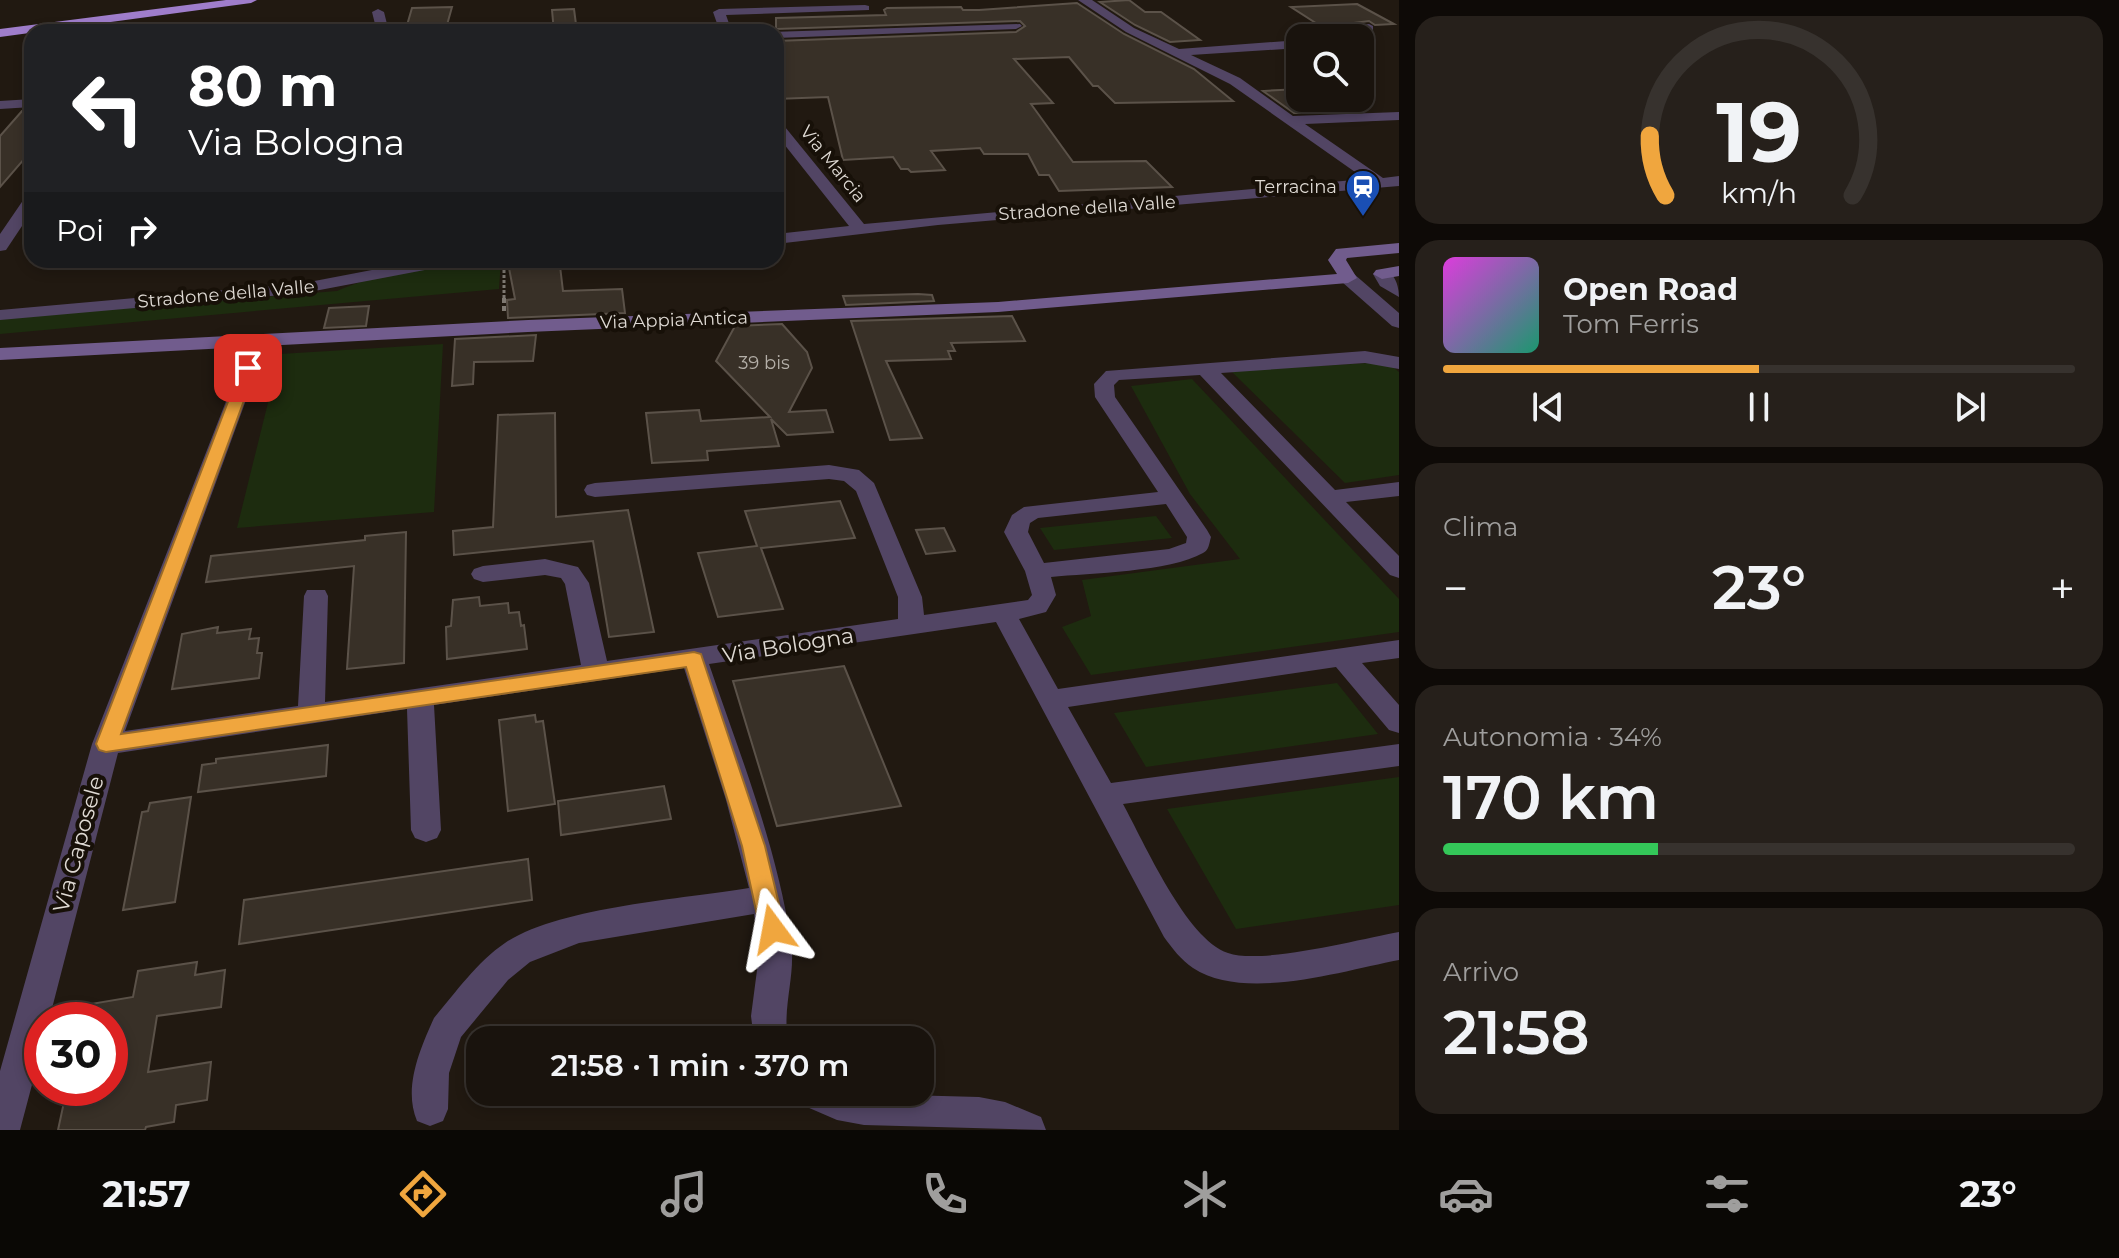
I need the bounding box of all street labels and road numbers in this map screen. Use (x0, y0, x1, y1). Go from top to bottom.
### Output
street label: Via Marcia (795, 121, 871, 207)
street label: Stradone della Valle (998, 191, 1176, 225)
street label: Stradone della Valle (137, 275, 316, 313)
street label: Via Appia Antica (600, 306, 748, 334)
street label: Via Bologna (720, 622, 856, 669)
street label: Via Caposele (47, 773, 110, 915)

